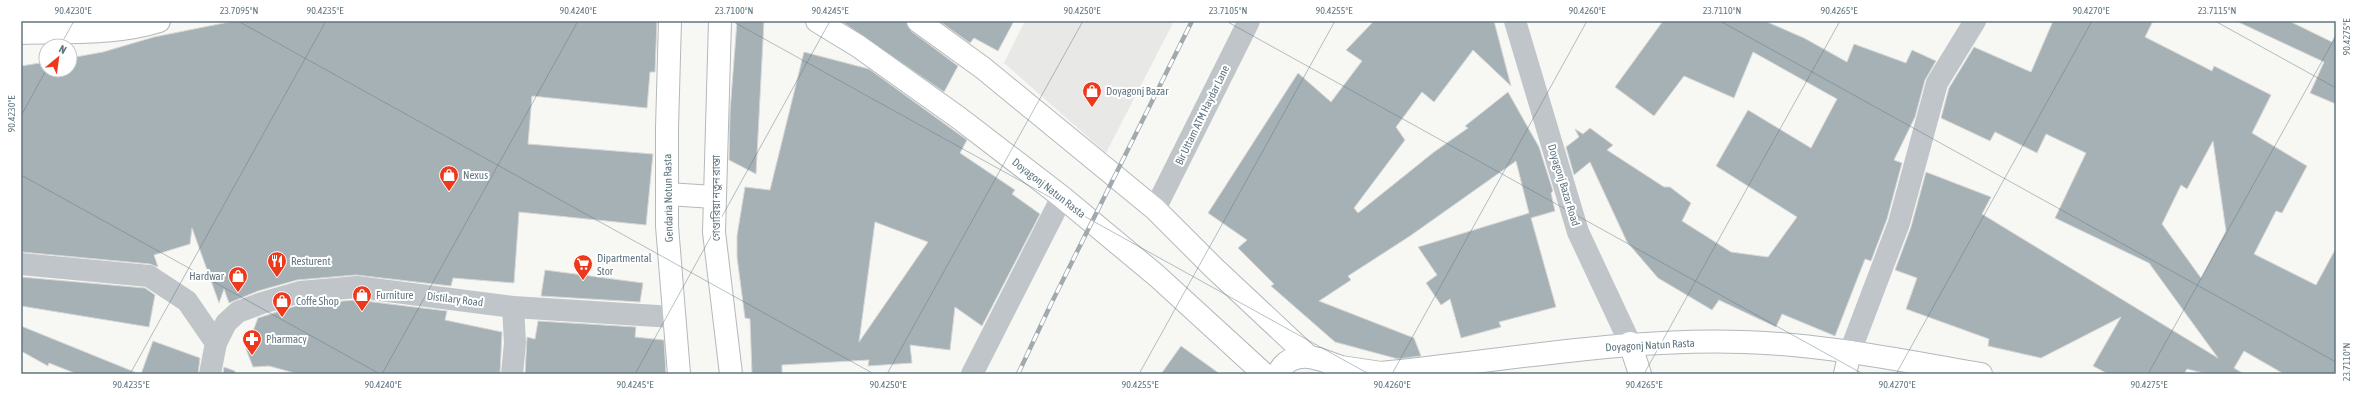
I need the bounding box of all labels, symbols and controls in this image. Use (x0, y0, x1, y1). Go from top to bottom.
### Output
text: 90.4230°E (55, 5, 92, 16)
text: 23.7095°N (220, 5, 258, 16)
text: 90.4235°E (307, 5, 344, 16)
text: 90.4240°E (560, 5, 597, 16)
text: 23.7100°N (715, 5, 753, 16)
text: 90.4245°E (812, 5, 849, 16)
text: 90.4250°E (1064, 5, 1101, 16)
text: 23.7105°N (1209, 5, 1247, 16)
text: 90.4255°E (1316, 5, 1353, 16)
text: 90.4260°E (1569, 5, 1606, 16)
text: 23.7110°N (1703, 5, 1741, 16)
text: 90.4265°E (1821, 5, 1858, 16)
text: 90.4270°E (2073, 5, 2110, 16)
text: 23.7115°N (2198, 5, 2236, 16)
text: 90.4275°E (2341, 18, 2352, 56)
north arrow (38, 38, 78, 78)
text: N (57, 42, 69, 56)
street label: Bir Uttam ATM Haydar Lane (1173, 63, 1231, 167)
shop icon: Doyagonj Bazar (1081, 80, 1103, 108)
place label: Doyagonj Bazar (1106, 85, 1169, 97)
text: 90.4230°E (6, 95, 17, 133)
street label: Doyagonj Bazar Road (1546, 143, 1582, 227)
street label: Gendaria Notun Rasta (661, 154, 675, 242)
street label: গেণ্ডারিয়া নতুন রাস্তা (710, 154, 722, 241)
street label: Doyagonj Natun Rasta (1010, 156, 1088, 220)
shop icon: Nexus (438, 164, 460, 192)
place label: Nexus (463, 169, 488, 181)
restaurant icon: Resturent (266, 250, 288, 278)
place label: Dipartmental Stor (597, 252, 652, 277)
supermarket icon: Dipartmental Stor (572, 253, 594, 281)
place label: Resturent (291, 255, 331, 267)
shop icon: Hardwar (227, 265, 249, 293)
place label: Hardwar (189, 270, 225, 282)
shop icon: Furniture (351, 284, 373, 312)
place label: Furniture (376, 289, 413, 301)
shop icon: Coffe Shop (271, 290, 293, 318)
street label: Distilary Road (426, 290, 484, 308)
place label: Coffe Shop (296, 295, 339, 307)
pharmacy icon: Pharmacy (241, 328, 263, 356)
place label: Pharmacy (266, 333, 307, 345)
street label: Doyagonj Natun Rasta (1605, 337, 1695, 353)
text: 23.7110°N (2341, 343, 2352, 381)
text: 90.4235°E (113, 379, 150, 390)
text: 90.4240°E (365, 379, 402, 390)
text: 90.4245°E (617, 379, 654, 390)
text: 90.4250°E (870, 379, 907, 390)
text: 90.4255°E (1122, 379, 1159, 390)
text: 90.4260°E (1374, 379, 1411, 390)
text: 90.4265°E (1626, 379, 1663, 390)
text: 90.4270°E (1879, 379, 1916, 390)
text: 90.4275°E (2131, 379, 2168, 390)

